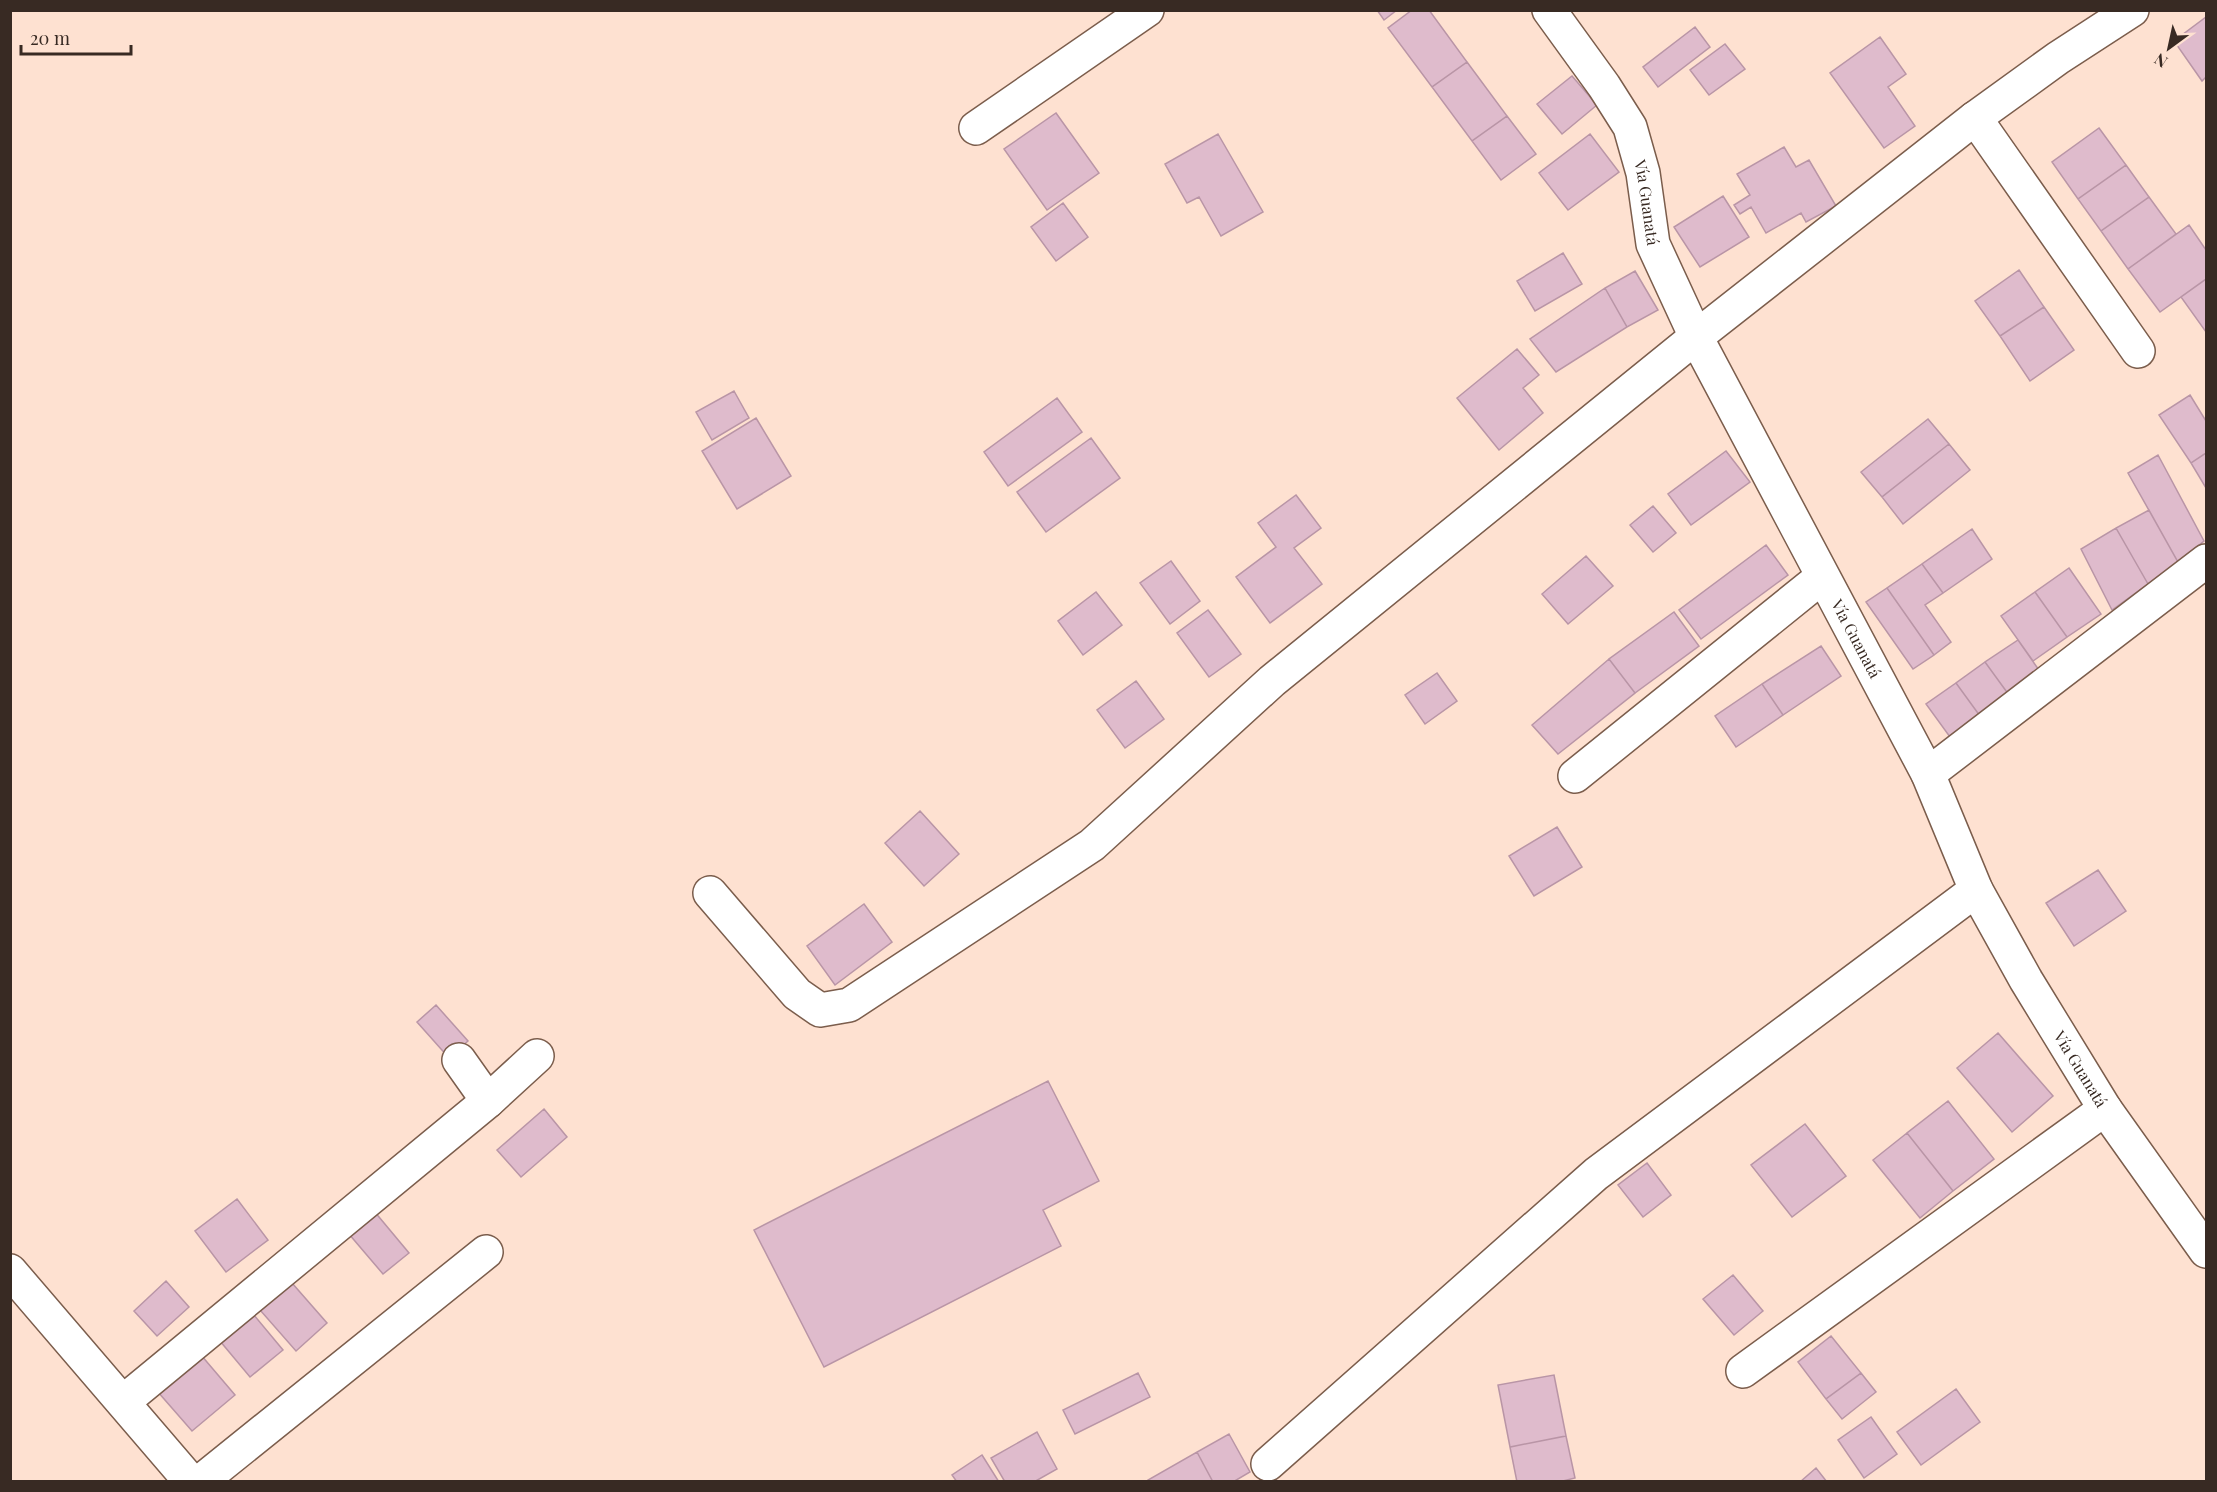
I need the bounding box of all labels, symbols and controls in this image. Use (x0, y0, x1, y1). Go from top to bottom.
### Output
scale bar (21, 18, 130, 56)
north arrow (2139, 18, 2199, 78)
text: 20 m (30, 26, 70, 50)
text: N (2150, 49, 2171, 73)
street label: Vía Guanatá (1630, 156, 1664, 247)
street label: Vía Guanatá (1827, 595, 1886, 682)
street label: Vía Guanatá (2049, 1026, 2112, 1111)

